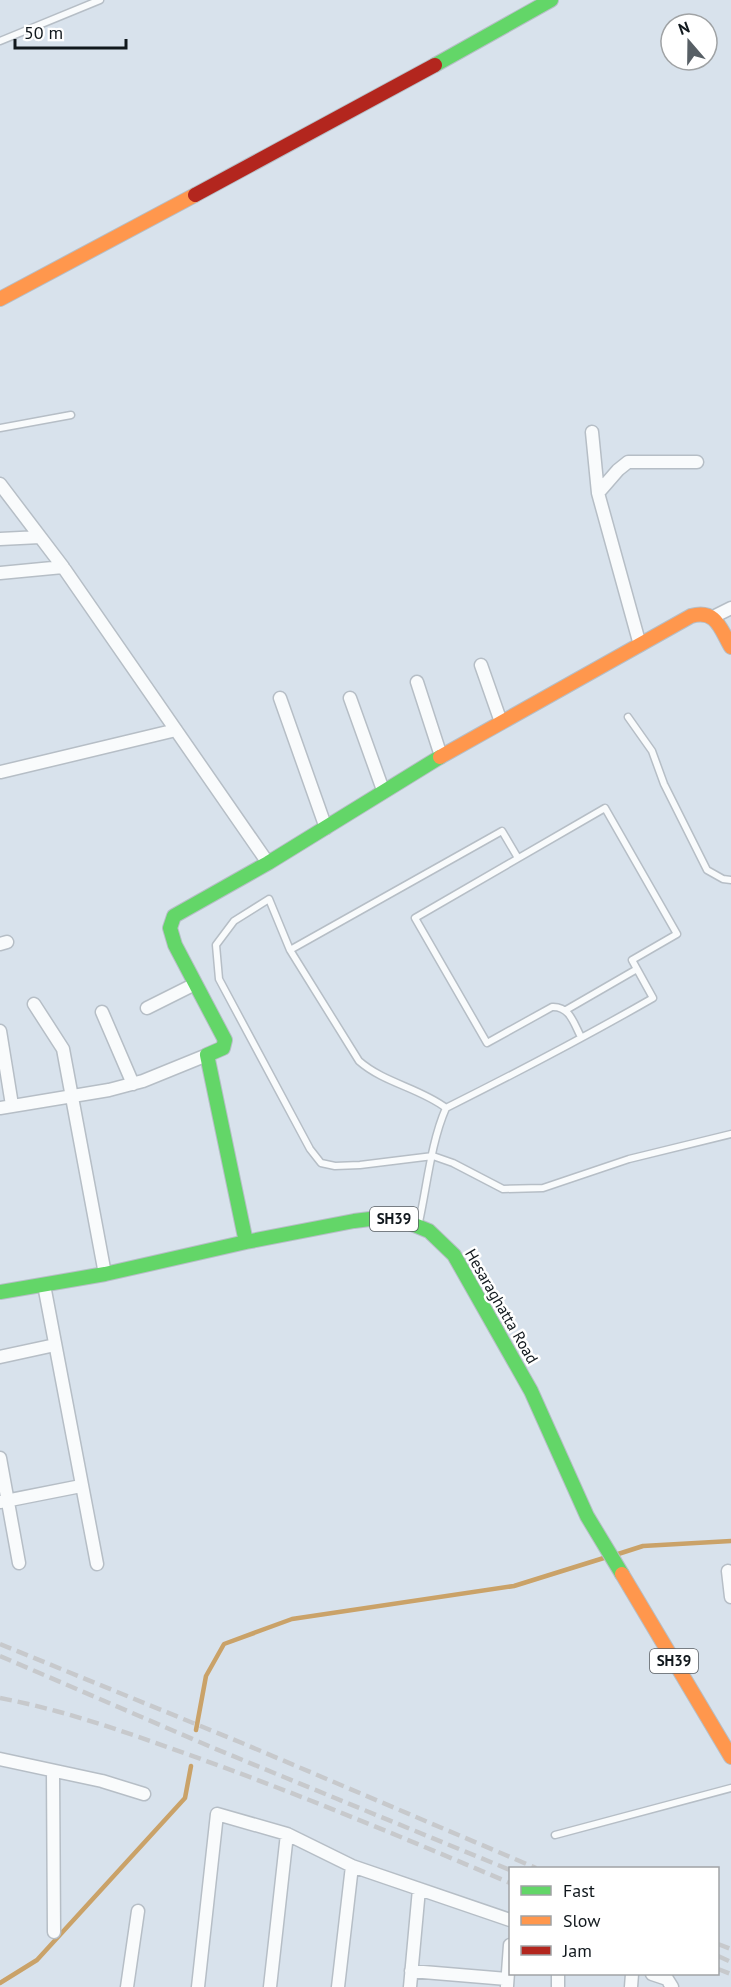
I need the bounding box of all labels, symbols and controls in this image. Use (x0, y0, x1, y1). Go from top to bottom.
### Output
scale bar (15, 12, 126, 50)
north arrow (659, 12, 719, 72)
text: N (676, 17, 692, 39)
text: 50 m (24, 21, 63, 44)
road number: SH39 (370, 1207, 418, 1231)
street label: Hesaraghatta Road (461, 1245, 543, 1367)
road number: SH39 (650, 1649, 698, 1673)
legend (509, 1867, 719, 1975)
text: Fast (563, 1879, 595, 1902)
text: Slow (563, 1909, 601, 1932)
text: Jam (562, 1939, 592, 1962)

